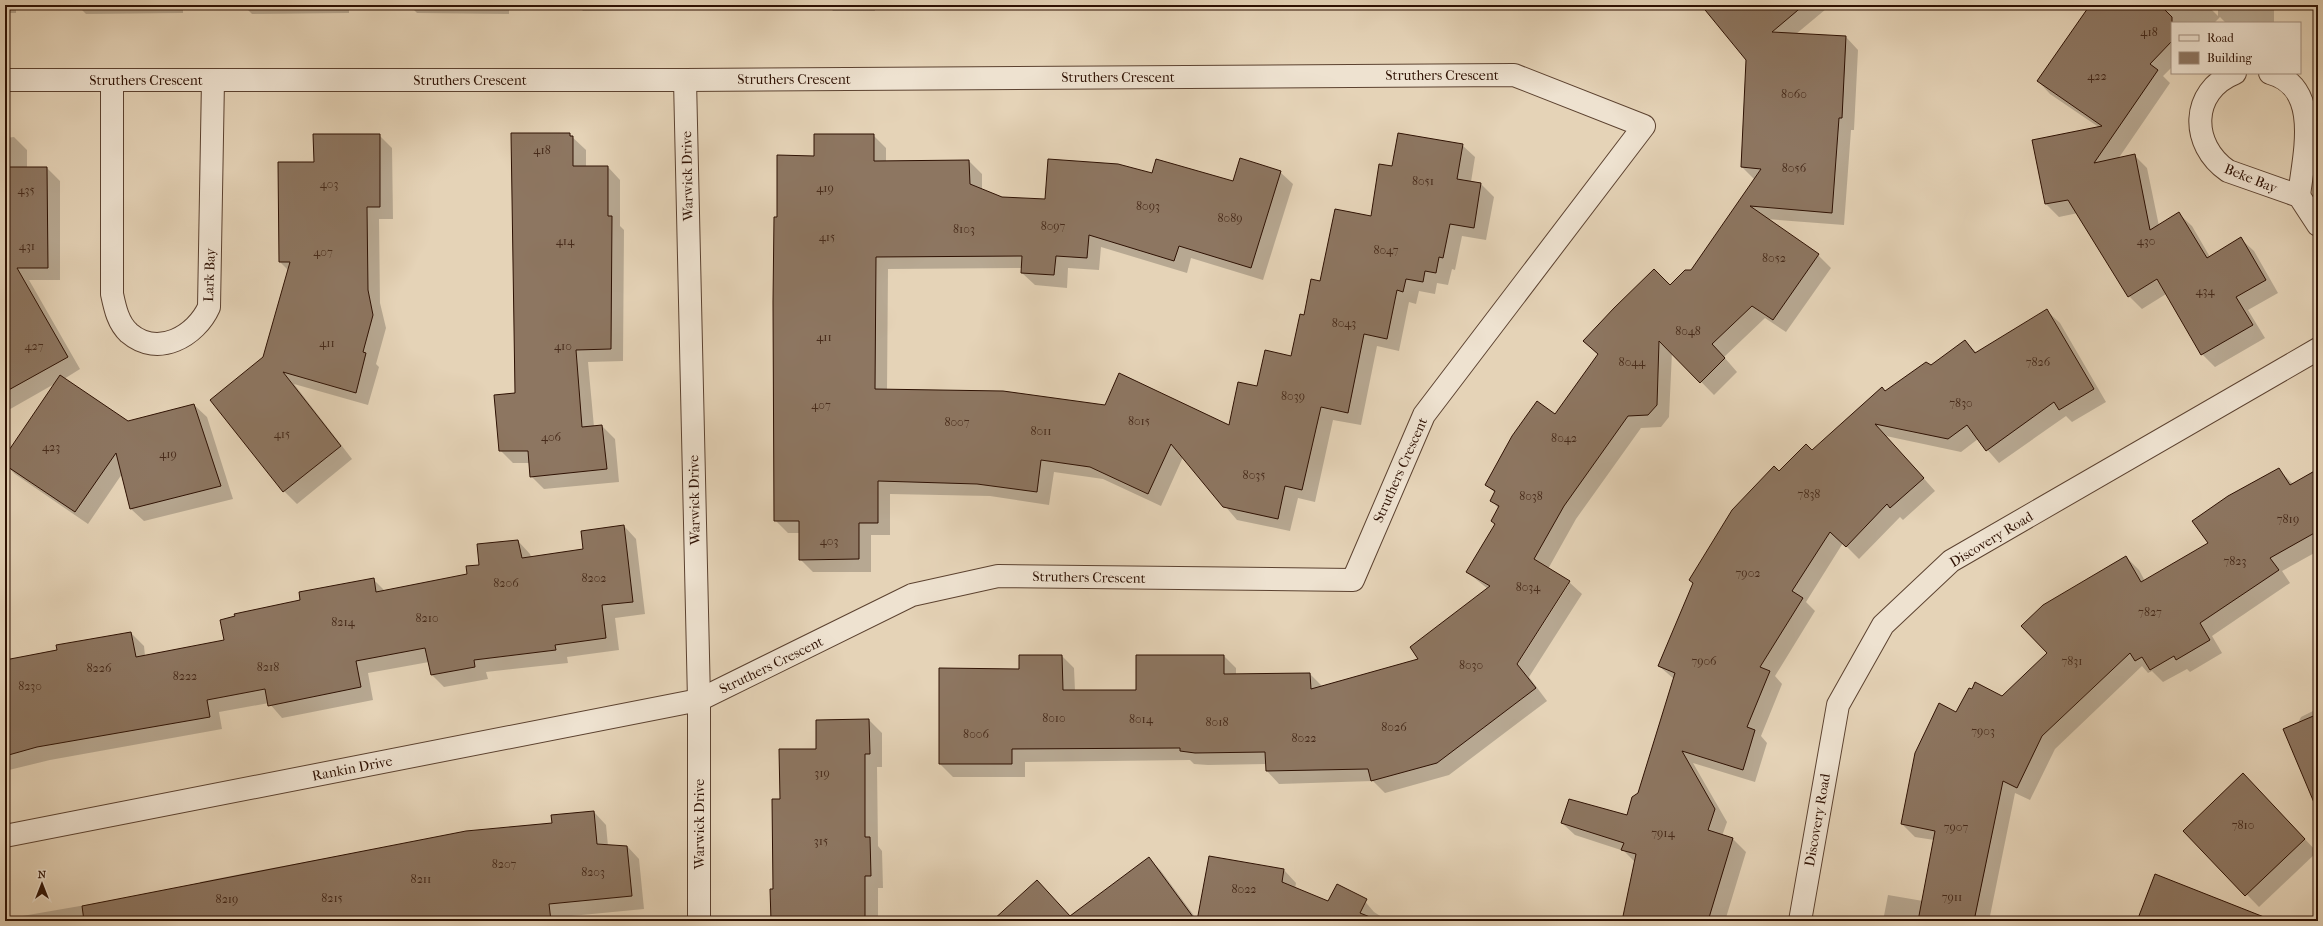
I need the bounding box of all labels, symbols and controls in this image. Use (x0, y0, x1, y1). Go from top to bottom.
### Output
legend (2171, 22, 2301, 74)
house number: 418 (2140, 25, 2158, 39)
text: Road (2207, 31, 2234, 45)
text: Building (2207, 51, 2252, 65)
street label: Struthers Crescent (1385, 67, 1499, 84)
street label: Struthers Crescent (1061, 69, 1175, 86)
house number: 422 (2087, 69, 2107, 83)
street label: Struthers Crescent (737, 71, 851, 88)
street label: Struthers Crescent (89, 72, 203, 89)
street label: Struthers Crescent (413, 72, 527, 89)
house number: 8060 (1781, 87, 1807, 101)
street label: Warwick Drive (678, 131, 697, 222)
house number: 418 (533, 143, 551, 157)
street label: Beke Bay (2222, 160, 2280, 197)
house number: 8056 (1782, 161, 1807, 175)
house number: 8051 (1412, 174, 1434, 188)
house number: 403 (320, 177, 338, 191)
house number: 419 (816, 181, 834, 195)
house number: 435 (17, 183, 35, 197)
house number: 8093 (1136, 199, 1160, 213)
house number: 8089 (1218, 211, 1242, 225)
house number: 8097 (1041, 219, 1066, 233)
house number: 8103 (953, 222, 975, 236)
house number: 415 (819, 230, 835, 244)
house number: 414 (556, 234, 575, 248)
house number: 430 (2137, 234, 2155, 248)
house number: 431 (19, 239, 35, 253)
house number: 8047 (1373, 243, 1399, 257)
house number: 407 (313, 245, 333, 259)
street label: Lark Bay (200, 247, 219, 302)
house number: 8052 (1762, 251, 1786, 265)
house number: 434 (2195, 284, 2215, 298)
house number: 8043 (1332, 316, 1356, 330)
house number: 8048 (1675, 324, 1701, 338)
house number: 411 (816, 330, 832, 344)
house number: 411 (319, 336, 335, 350)
house number: 427 (24, 339, 44, 353)
house number: 410 (554, 339, 572, 353)
house number: 8044 (1619, 355, 1646, 369)
house number: 7826 (2026, 355, 2051, 369)
house number: 8039 (1281, 389, 1305, 403)
house number: 7830 (1949, 396, 1973, 410)
house number: 407 (811, 398, 831, 412)
house number: 8015 (1128, 414, 1150, 428)
house number: 8007 (944, 415, 970, 429)
street label: Struthers Crescent (1370, 415, 1431, 525)
house number: 8011 (1030, 424, 1052, 438)
house number: 415 (274, 427, 290, 441)
house number: 406 (541, 430, 562, 444)
house number: 8042 (1551, 431, 1577, 445)
house number: 423 (42, 440, 60, 454)
house number: 419 (159, 447, 177, 461)
street label: Warwick Drive (685, 455, 704, 546)
house number: 8035 (1243, 468, 1265, 482)
house number: 7838 (1798, 487, 1820, 501)
house number: 8038 (1519, 489, 1543, 503)
street label: Discovery Road (1946, 508, 2036, 571)
house number: 7819 (2277, 512, 2299, 526)
house number: 403 (820, 534, 838, 548)
house number: 7823 (2224, 554, 2247, 568)
house number: 7902 (1736, 566, 1760, 580)
street label: Struthers Crescent (1032, 568, 1146, 587)
house number: 8202 (582, 571, 607, 585)
house number: 8206 (493, 576, 519, 590)
house number: 8034 (1516, 580, 1541, 594)
house number: 7827 (2138, 605, 2162, 619)
house number: 8210 (415, 611, 439, 625)
house number: 8214 (331, 615, 356, 629)
street label: Struthers Crescent (717, 633, 826, 698)
house number: 7906 (1691, 654, 1717, 668)
house number: 7831 (2061, 654, 2083, 668)
house number: 8030 (1459, 658, 1483, 672)
house number: 8218 (257, 660, 279, 674)
house number: 8226 (87, 661, 112, 675)
house number: 8222 (173, 669, 197, 683)
house number: 8230 (18, 679, 42, 693)
house number: 8010 (1042, 711, 1066, 725)
house number: 8014 (1129, 712, 1154, 726)
house number: 8018 (1206, 715, 1228, 729)
house number: 8026 (1381, 720, 1407, 734)
house number: 7903 (1971, 724, 1995, 738)
house number: 8006 (963, 727, 989, 741)
house number: 8022 (1292, 731, 1317, 745)
street label: Rankin Drive (310, 752, 394, 785)
house number: 319 (814, 766, 830, 780)
street label: Discovery Road (1801, 772, 1834, 868)
street label: Warwick Drive (691, 779, 708, 870)
house number: 7810 (2232, 818, 2254, 832)
house number: 7907 (1944, 820, 1968, 834)
house number: 7914 (1651, 826, 1676, 840)
house number: 315 (814, 834, 828, 848)
house number: 8207 (492, 857, 517, 871)
north arrow (22, 864, 62, 904)
house number: 8203 (581, 865, 605, 879)
text: N (38, 868, 47, 881)
house number: 8211 (411, 872, 431, 886)
house number: 8022 (1232, 882, 1257, 896)
house number: 7911 (1942, 890, 1962, 904)
house number: 8215 (321, 891, 343, 905)
house number: 8219 (216, 892, 238, 906)

